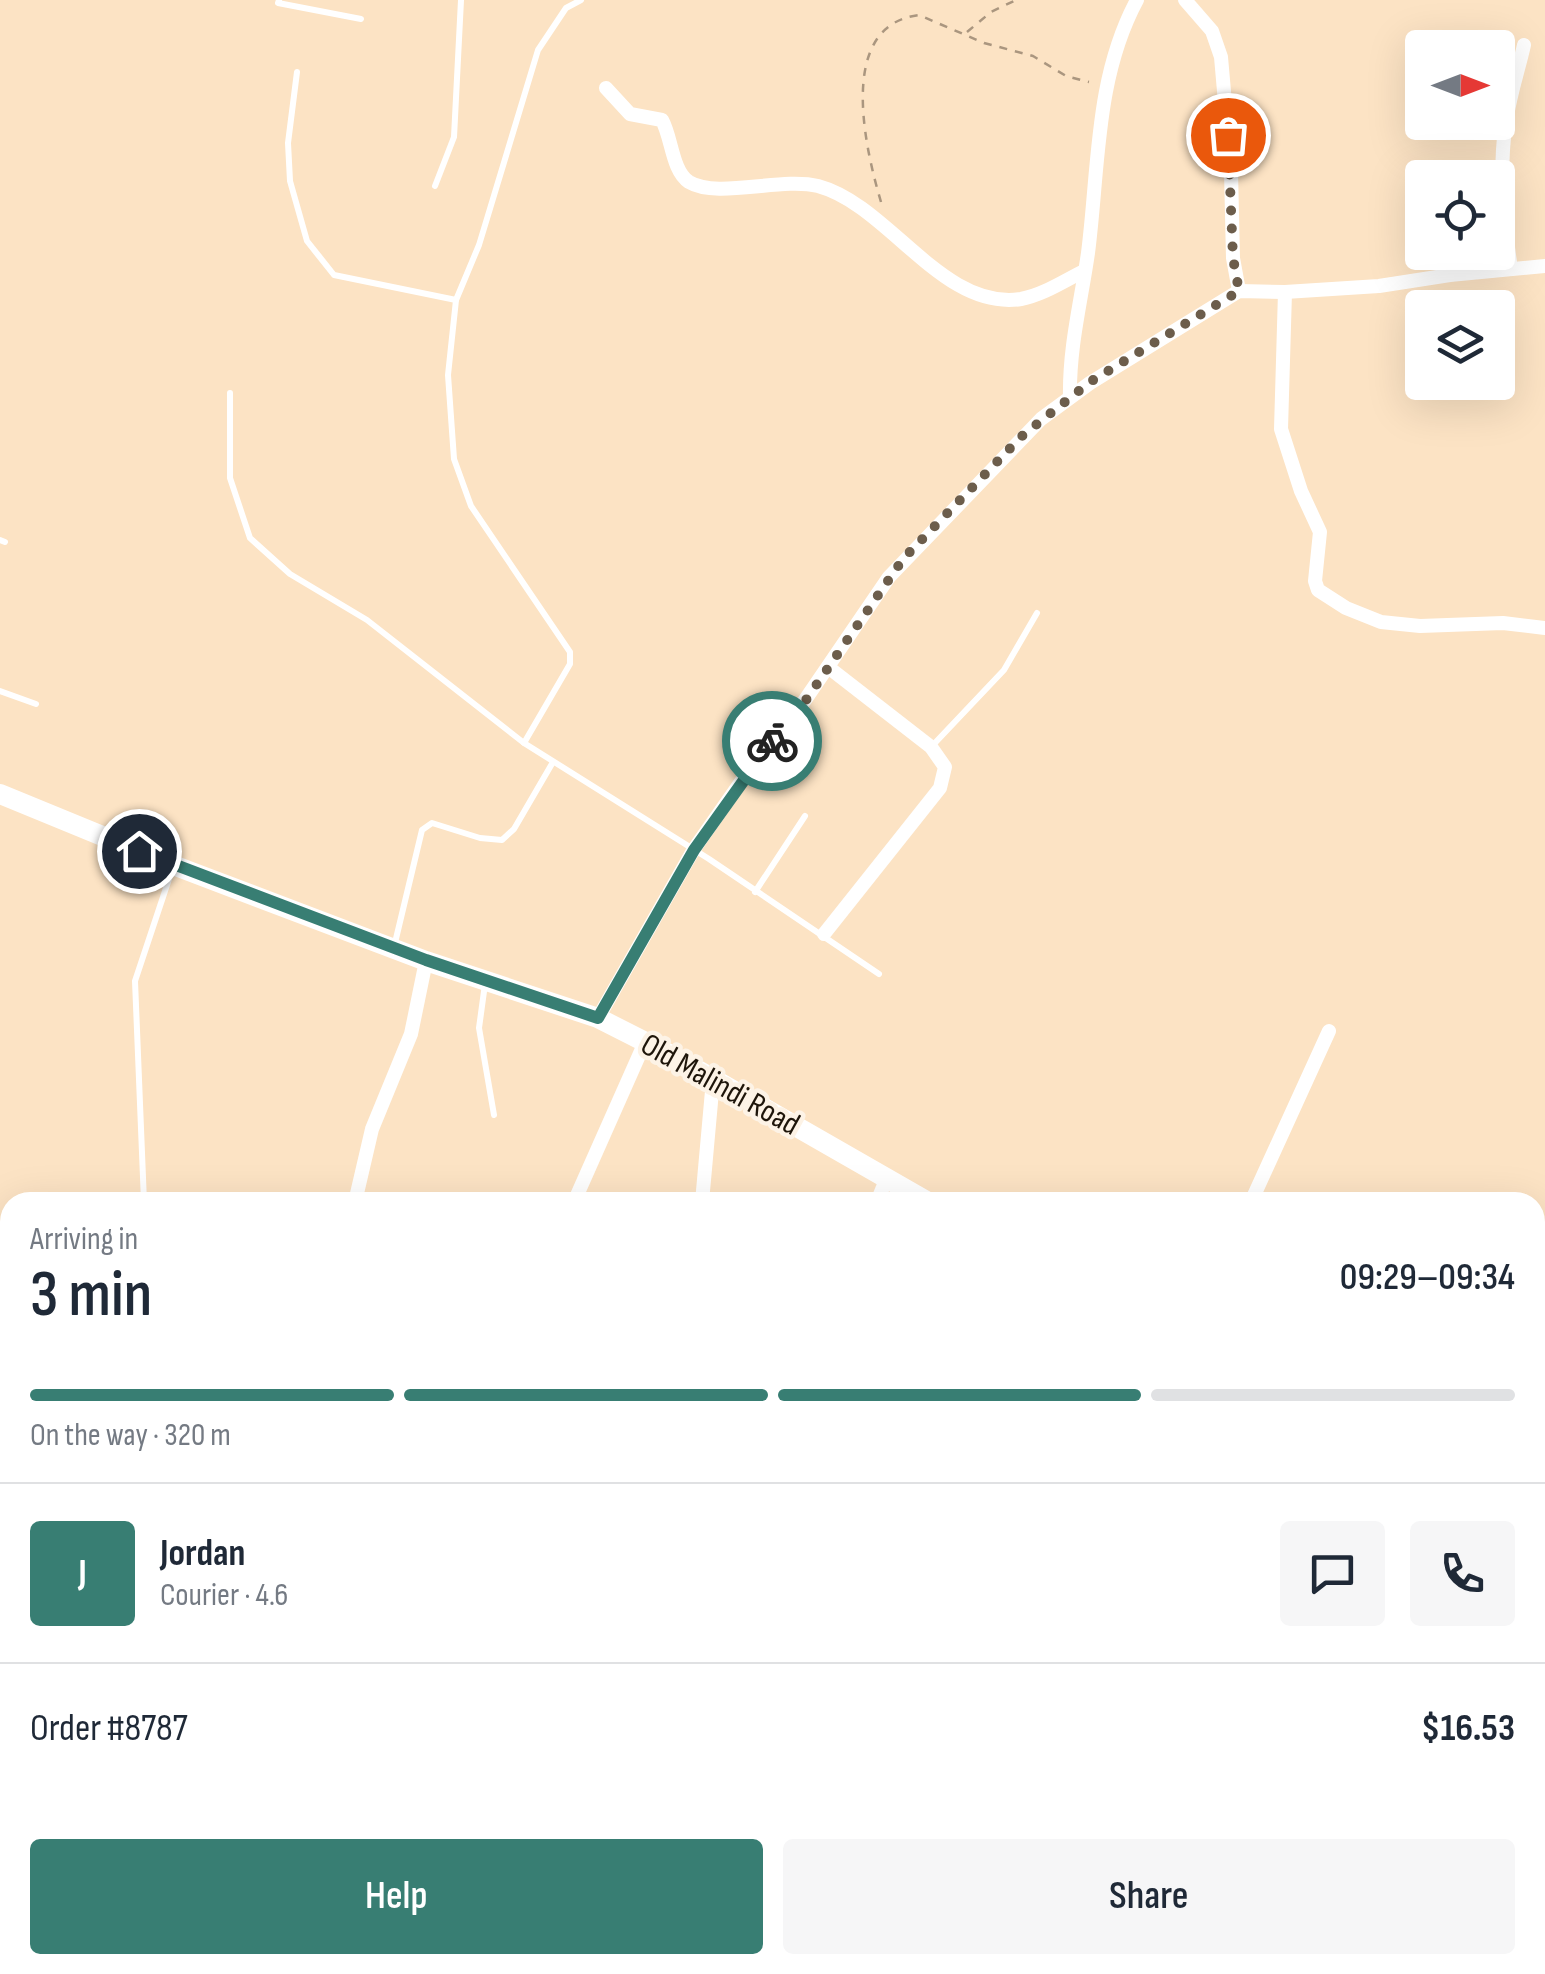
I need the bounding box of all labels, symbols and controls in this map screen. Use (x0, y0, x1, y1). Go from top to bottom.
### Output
north arrow (1405, 30, 1515, 140)
map controls (1405, 30, 1515, 400)
pin (1186, 93, 1271, 178)
icon: bag (1201, 108, 1256, 163)
button: locate (1405, 160, 1515, 270)
button: layers (1405, 290, 1515, 400)
courier (722, 691, 822, 791)
icon: bike (745, 714, 800, 769)
pin (97, 809, 182, 894)
icon: home (112, 824, 167, 879)
street label: Old Malindi Road (634, 1025, 806, 1145)
text: Arriving in (30, 1220, 138, 1259)
text: 09:29–09:34 (1340, 1255, 1515, 1300)
text: 3 min (30, 1257, 152, 1335)
text: On the way · 320 m (30, 1416, 231, 1455)
button: chat (1280, 1521, 1385, 1626)
button: phone (1410, 1521, 1515, 1626)
text: Jordan (160, 1531, 245, 1576)
text: J (78, 1551, 87, 1596)
text: Courier · 4.6 (160, 1576, 288, 1615)
text: Order #8787 (30, 1706, 188, 1751)
text: $16.53 (1421, 1706, 1515, 1751)
button: Help (30, 1839, 763, 1954)
button: Share (783, 1839, 1515, 1954)

